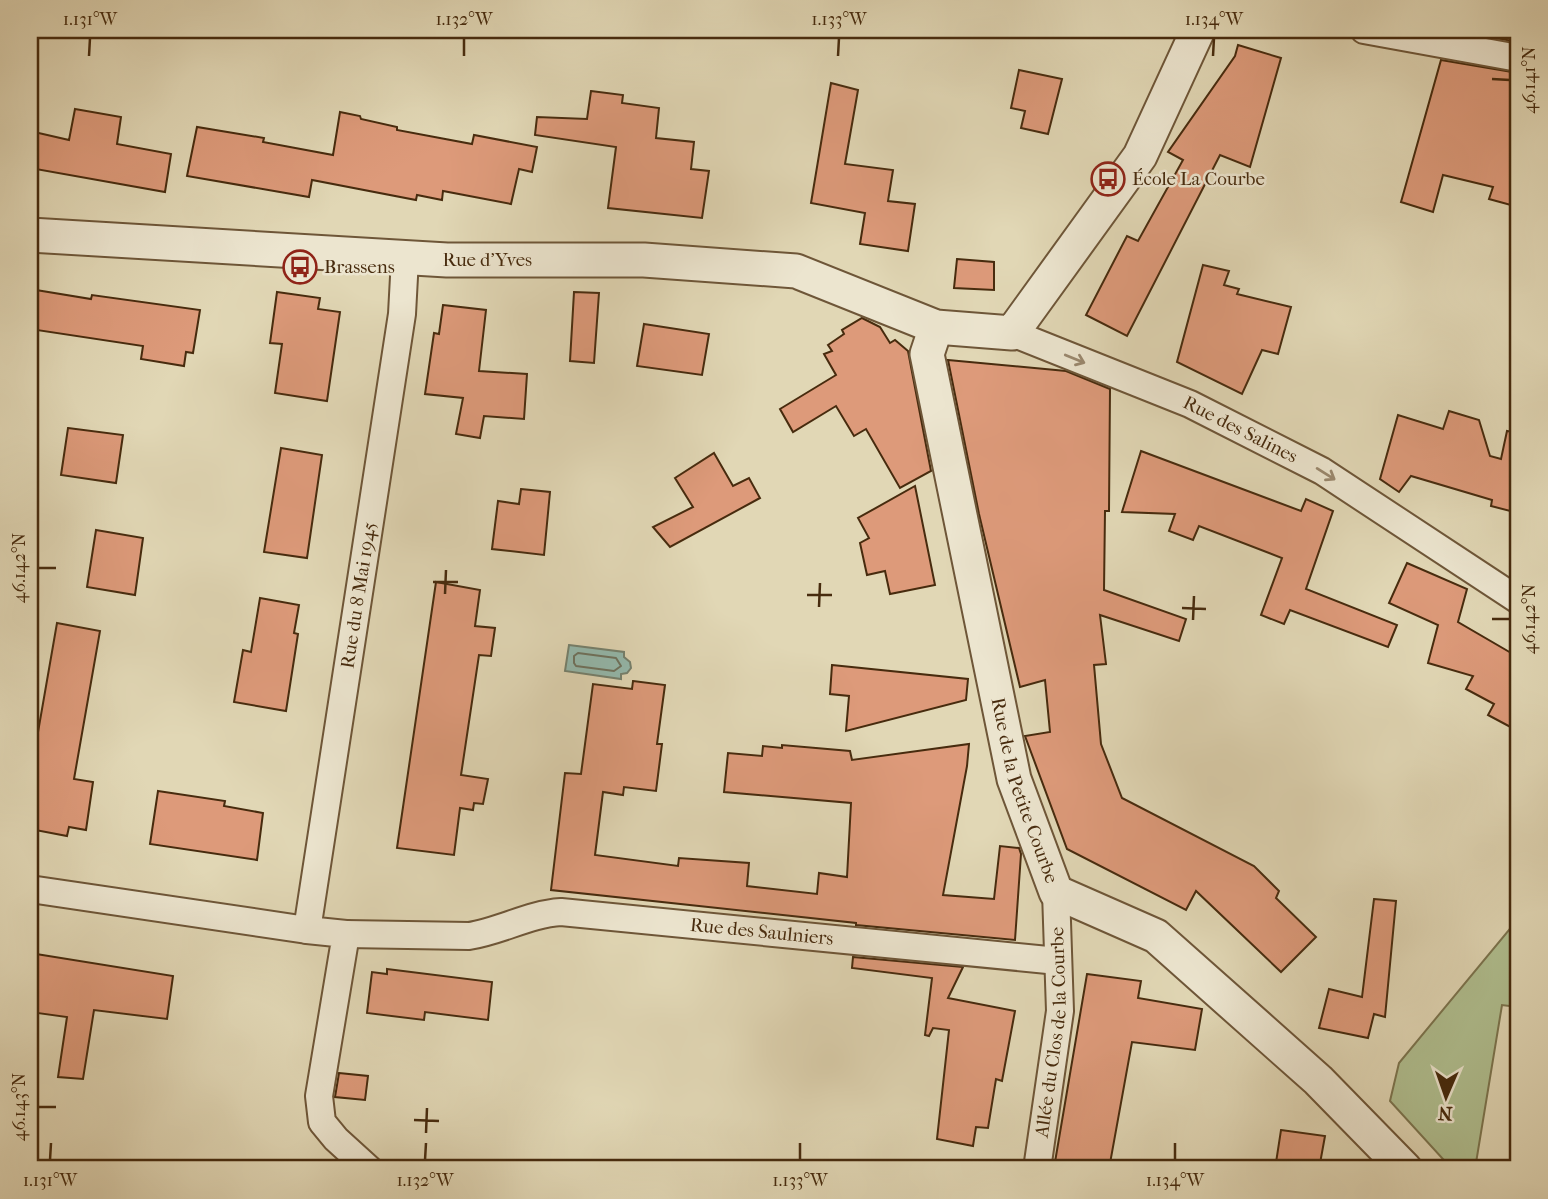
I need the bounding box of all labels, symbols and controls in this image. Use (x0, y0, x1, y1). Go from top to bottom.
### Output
text: 1.131°W (63, 9, 119, 30)
text: 1.132°W (435, 9, 494, 30)
text: 1.133°W (811, 9, 868, 30)
text: 1.134°W (1185, 9, 1245, 30)
text: 46.141°N (1519, 46, 1540, 114)
bus stop icon: École La Courbe (1089, 160, 1127, 198)
place label: École La Courbe (1132, 168, 1265, 190)
bus stop icon: Brassens (281, 248, 319, 286)
street label: Rue d'Yves (442, 249, 532, 271)
place label: Brassens (324, 256, 395, 278)
one-way arrow (1064, 353, 1086, 366)
street label: Rue des Salines (1179, 391, 1301, 468)
one-way arrow (1316, 468, 1336, 482)
street label: Rue du 8 Mai 1945 (336, 520, 381, 670)
text: 46.142°N (9, 532, 30, 603)
text: 46.142°N (1519, 583, 1540, 654)
street label: Rue de la Petite Courbe (987, 696, 1063, 886)
street label: Rue des Saulniers (689, 914, 835, 950)
street label: Allée du Clos de la Courbe (1031, 926, 1071, 1140)
north arrow (1412, 1062, 1482, 1132)
text: 46.143°N (9, 1072, 30, 1141)
text: N (1437, 1102, 1453, 1124)
text: 1.131°W (23, 1170, 79, 1191)
text: 1.132°W (396, 1170, 455, 1191)
text: 1.133°W (772, 1170, 829, 1191)
text: 1.134°W (1146, 1170, 1206, 1191)

